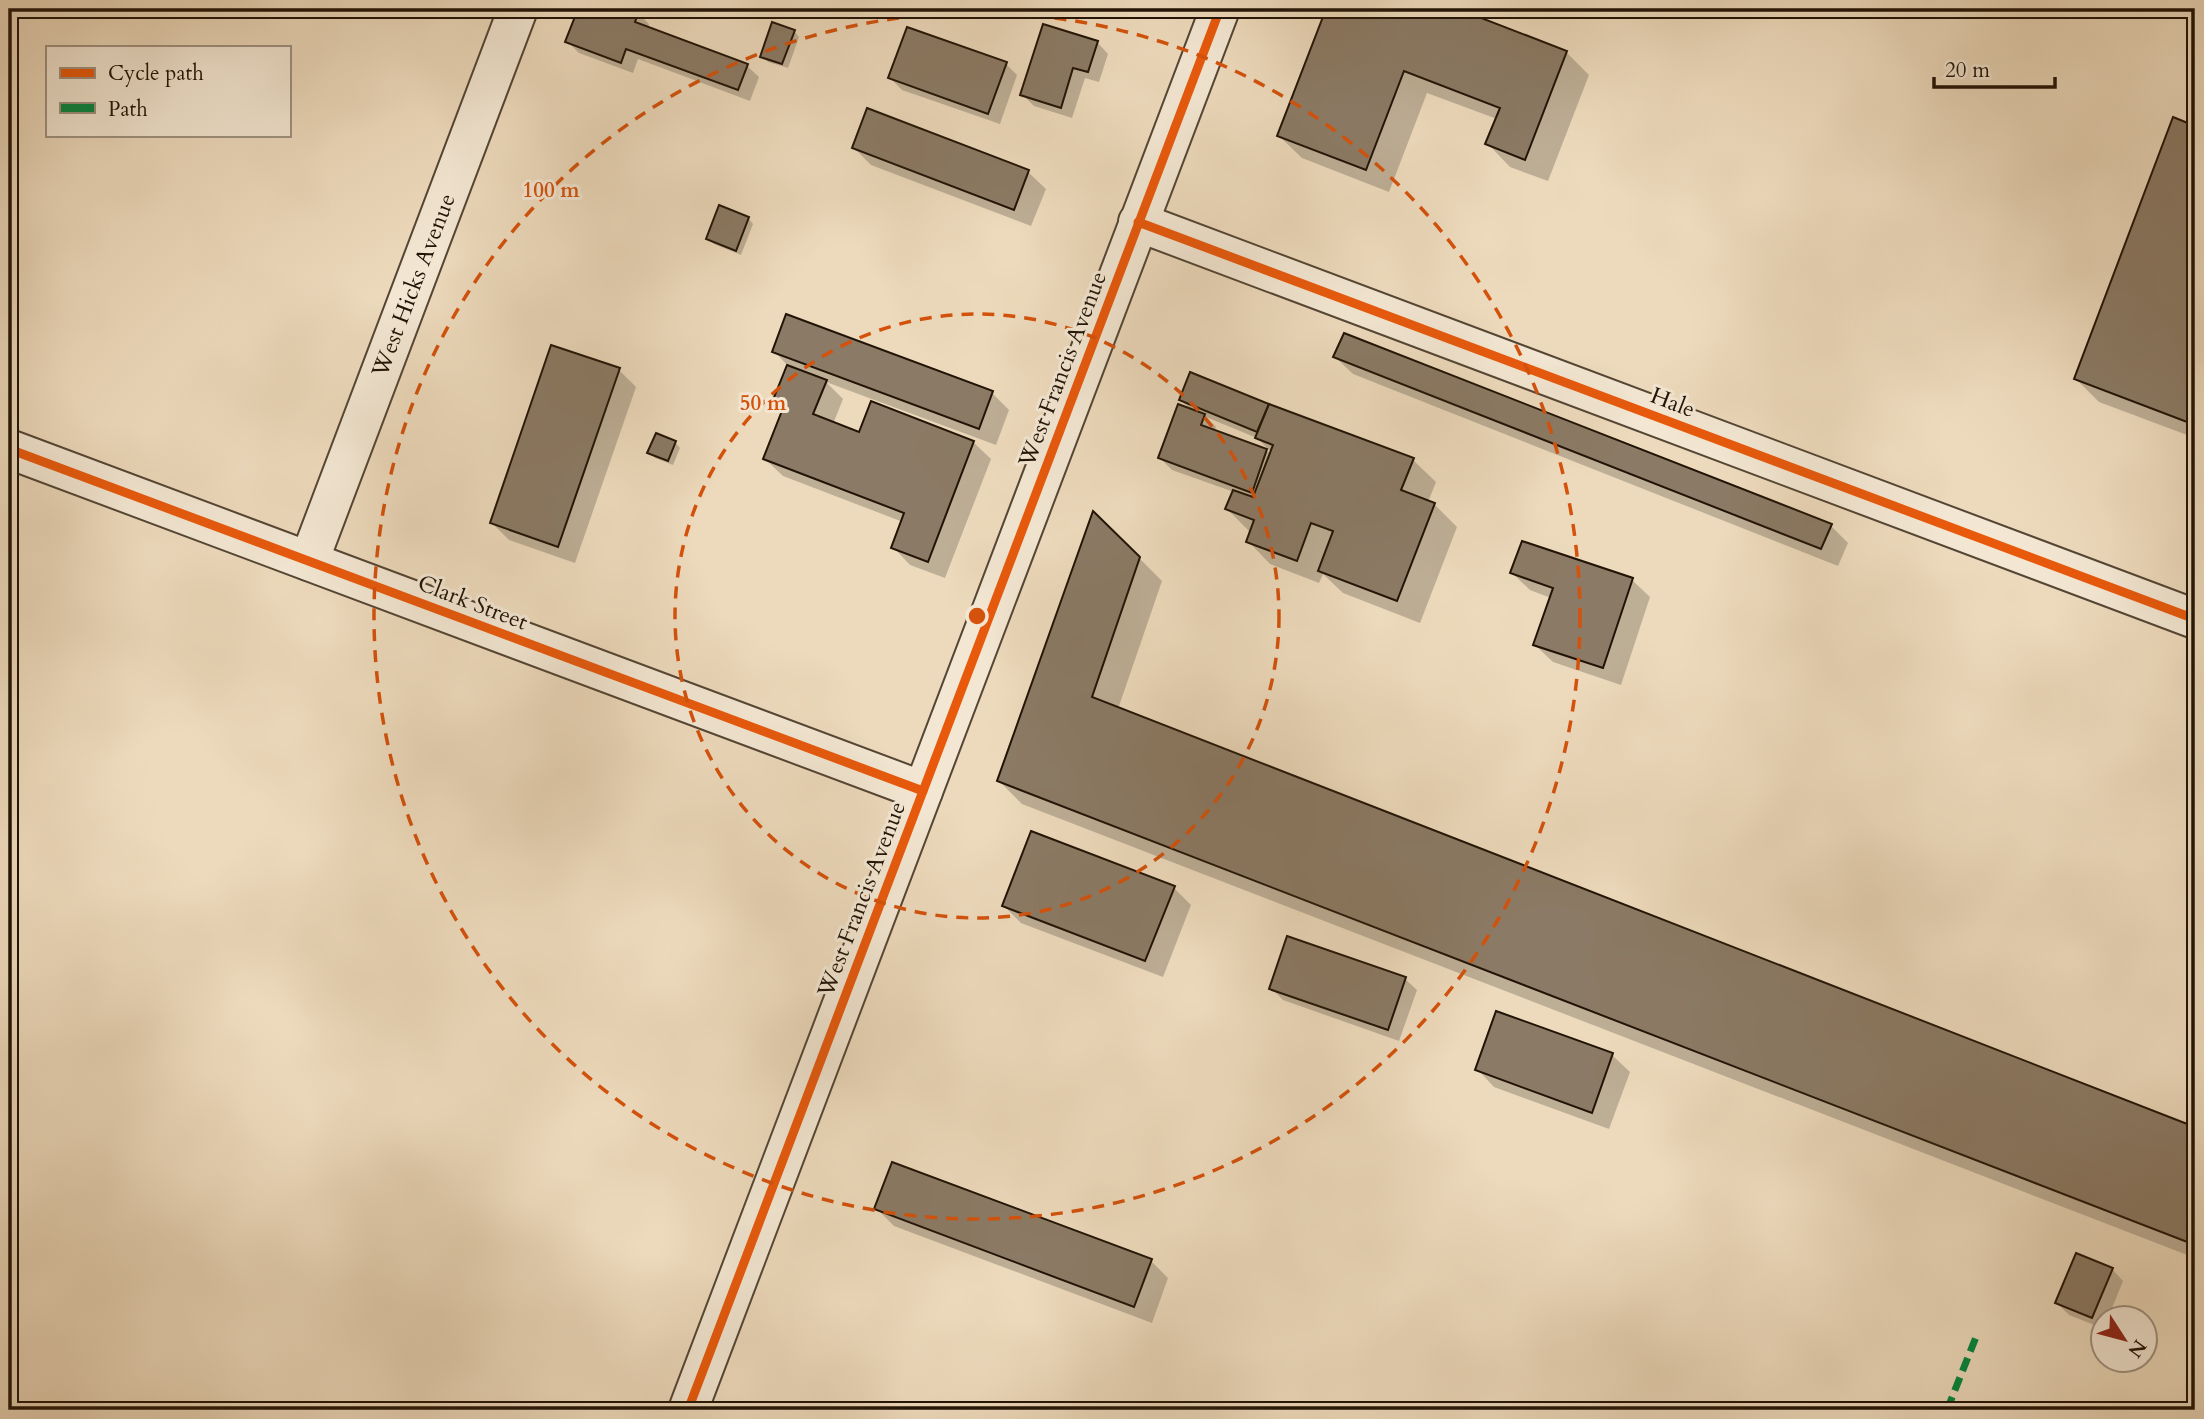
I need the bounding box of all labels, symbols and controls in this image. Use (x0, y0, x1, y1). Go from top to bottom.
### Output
legend (46, 46, 290, 136)
scale bar (1934, 46, 2055, 90)
text: 20 m (1945, 56, 1990, 85)
text: Cycle path (108, 59, 204, 88)
text: Path (108, 95, 148, 124)
text: 100 m (522, 176, 580, 205)
street label: West Hicks Avenue (364, 189, 463, 382)
street label: West Francis Avenue (1011, 267, 1114, 472)
street label: Hale (1646, 380, 1700, 425)
text: 50 m (740, 389, 787, 418)
street label: Clark Street (413, 567, 532, 638)
centre of rings (965, 604, 989, 628)
street label: West Francis Avenue (810, 797, 913, 1002)
north arrow (2088, 1304, 2158, 1374)
text: N (2121, 1334, 2152, 1363)

